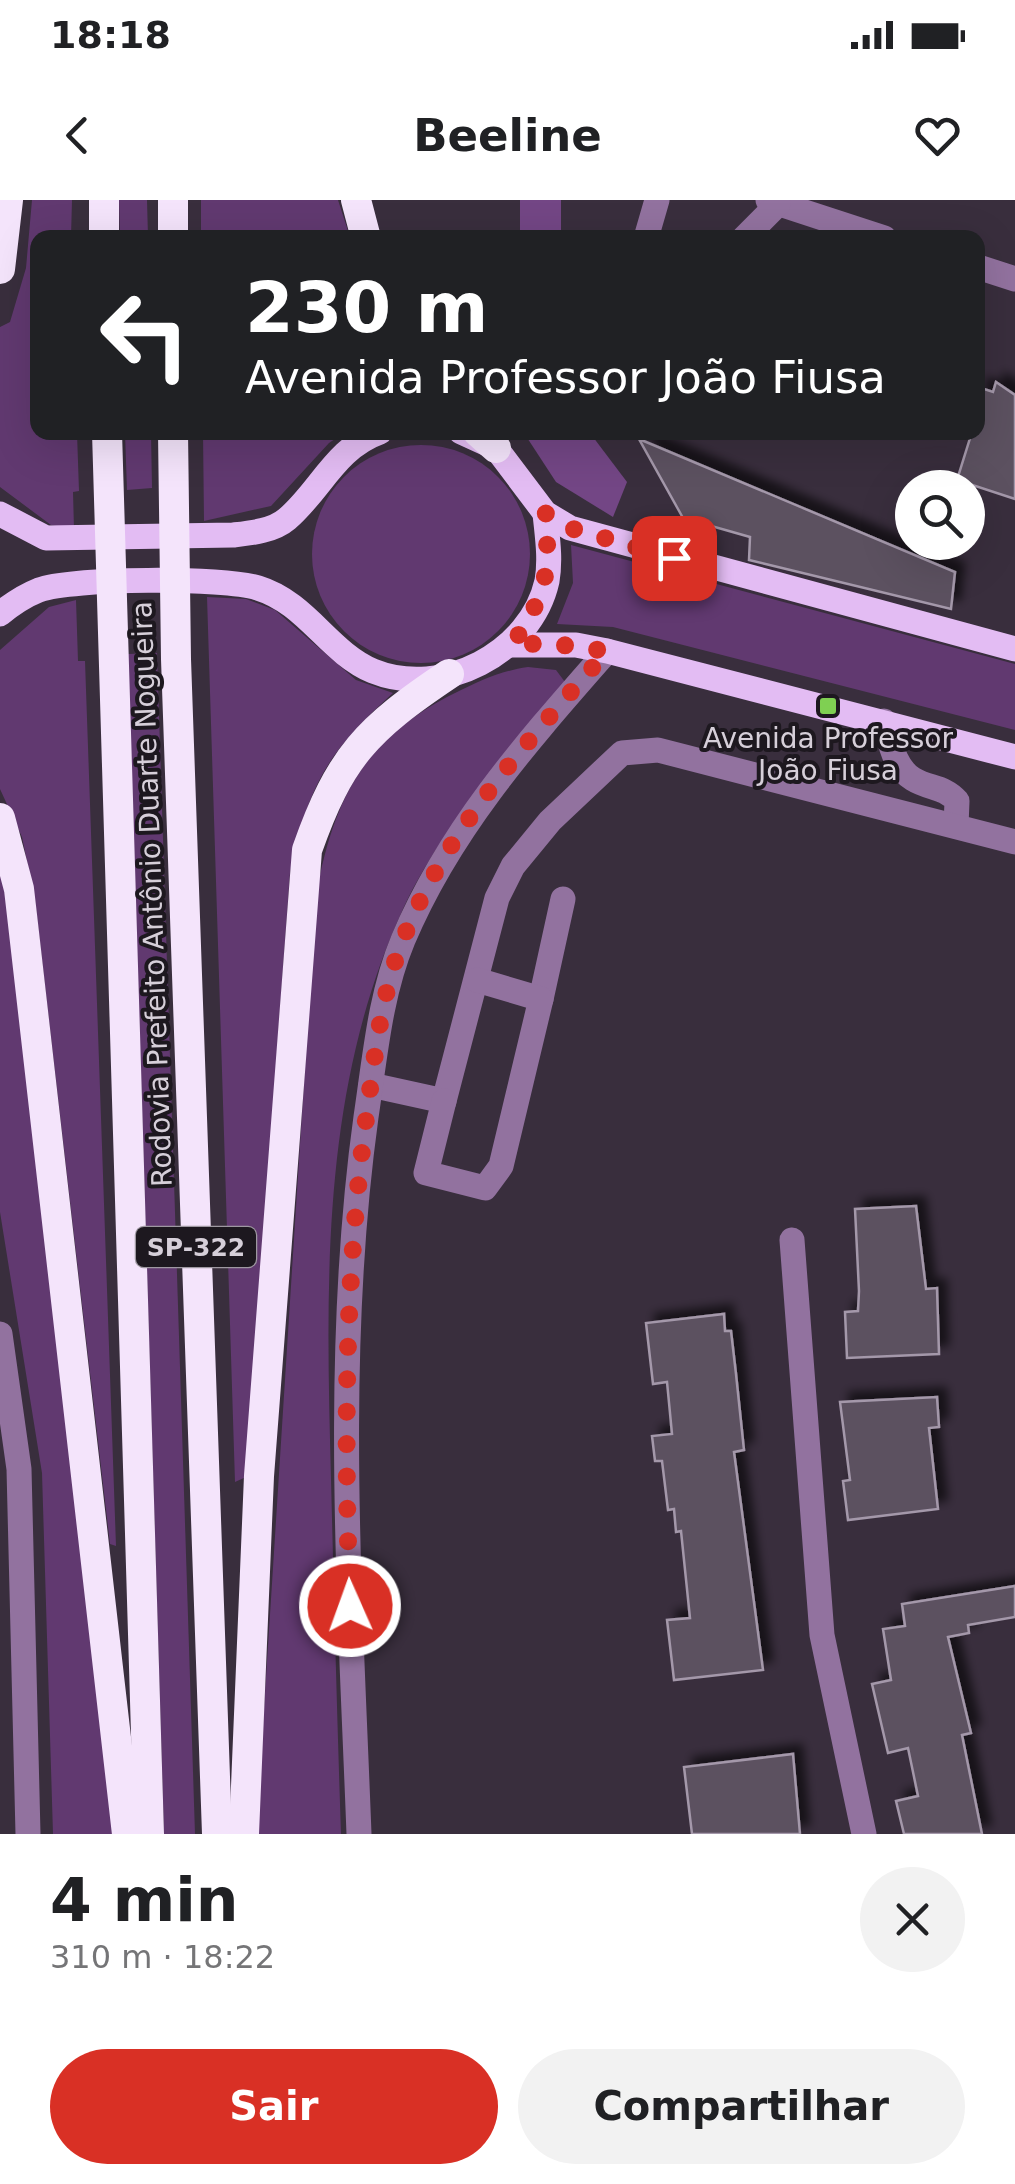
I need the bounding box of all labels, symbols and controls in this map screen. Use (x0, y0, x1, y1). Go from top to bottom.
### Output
text: 18:18 (50, 13, 171, 57)
icon: back (50, 108, 105, 163)
icon: heart (910, 108, 965, 163)
text: Beeline (413, 109, 602, 162)
text: 230 m (245, 267, 488, 349)
icon: left (80, 270, 210, 400)
text: Avenida Professor João Fiusa (245, 351, 886, 404)
map controls (895, 470, 985, 560)
button: search (895, 470, 985, 560)
pin (632, 516, 717, 601)
icon: arrive (647, 531, 702, 586)
street label: Rodovia Prefeito Antônio Duarte Nogueira (125, 601, 179, 1187)
marker: Avenida Professor João Fiusa (817, 695, 839, 717)
place label: Avenida Professor João Fiusa (703, 722, 953, 787)
road number: SP-322 (136, 1227, 256, 1267)
position arrow (298, 1554, 402, 1658)
text: 4 min (50, 1865, 238, 1935)
button: close (860, 1867, 965, 1972)
text: 310 m · 18:22 (50, 1938, 275, 1976)
button: Sair (50, 2049, 498, 2164)
button: Compartilhar (518, 2049, 965, 2164)

